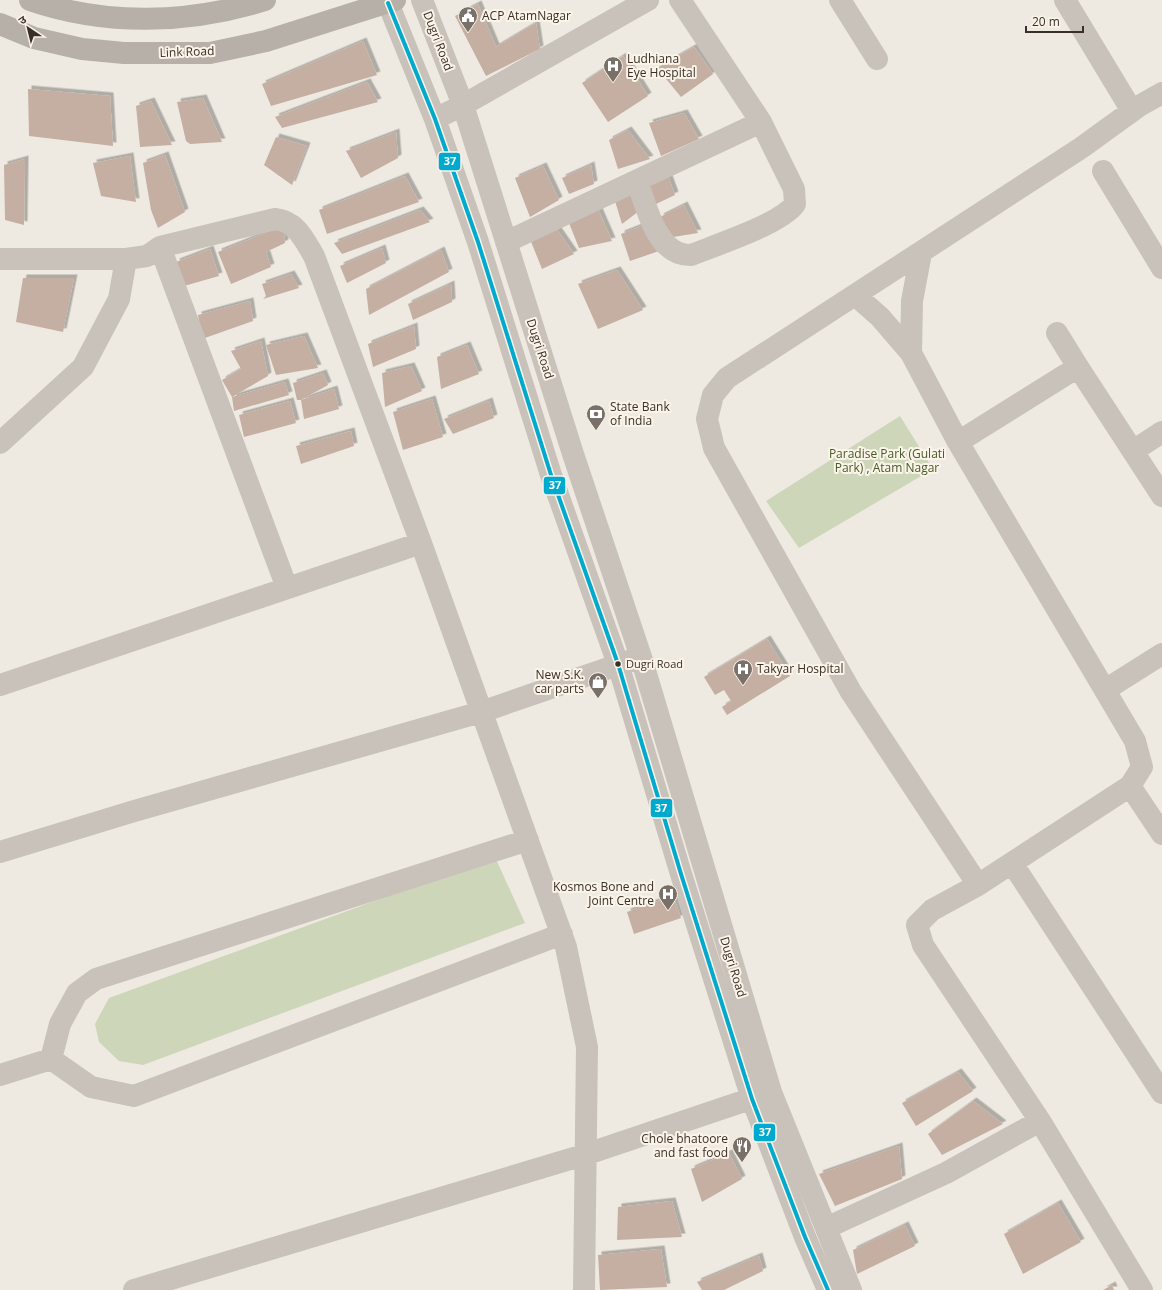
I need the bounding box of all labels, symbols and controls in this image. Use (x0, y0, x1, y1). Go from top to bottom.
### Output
public building icon: ACP AtamNagar (457, 5, 479, 33)
place label: ACP AtamNagar (482, 7, 571, 24)
north arrow (8, 8, 48, 48)
scale bar (1026, 8, 1083, 34)
street label: Dugri Road (419, 9, 458, 73)
text: उ (15, 11, 29, 27)
text: 20 m (1032, 13, 1060, 30)
street label: Link Road (159, 42, 215, 61)
place label: Ludhiana Eye Hospital (627, 50, 696, 81)
hospital icon: Ludhiana Eye Hospital (602, 55, 624, 83)
line badge: 37 (438, 152, 461, 171)
text: 37 (444, 153, 456, 168)
street label: Dugri Road (523, 317, 558, 381)
place label: State Bank of India (610, 398, 670, 429)
bank icon: State Bank of India (585, 403, 607, 431)
park label: Paradise Park (Gulati Park) , Atam Nagar (829, 445, 945, 476)
line badge: 37 (543, 476, 566, 495)
text: 37 (549, 477, 561, 492)
place label: Dugri Road (626, 656, 683, 671)
hospital icon: Takyar Hospital (732, 658, 754, 686)
marker: Dugri Road (613, 659, 623, 669)
place label: Takyar Hospital (757, 660, 843, 677)
place label: New S.K. car parts (535, 666, 584, 697)
shop icon: New S.K. car parts (587, 671, 609, 699)
line badge: 37 (650, 798, 673, 818)
text: 37 (655, 800, 667, 815)
place label: Kosmos Bone and Joint Centre (553, 878, 654, 909)
hospital icon: Kosmos Bone and Joint Centre (657, 883, 679, 911)
street label: Dugri Road (716, 935, 751, 999)
line badge: 37 (753, 1123, 776, 1142)
text: 37 (759, 1124, 771, 1139)
place label: Chole bhatoore and fast food (641, 1130, 728, 1161)
restaurant icon: Chole bhatoore and fast food (731, 1135, 753, 1163)

